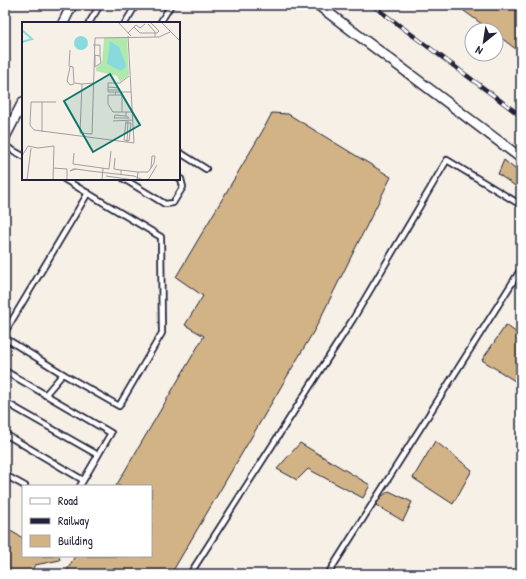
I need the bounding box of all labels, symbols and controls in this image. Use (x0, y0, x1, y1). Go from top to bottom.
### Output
inset map (22, 22, 180, 180)
north arrow (464, 22, 504, 62)
text: N (473, 43, 485, 58)
legend (22, 485, 152, 557)
text: Road (58, 492, 78, 509)
text: Railway (58, 512, 89, 529)
text: Building (58, 532, 93, 549)

